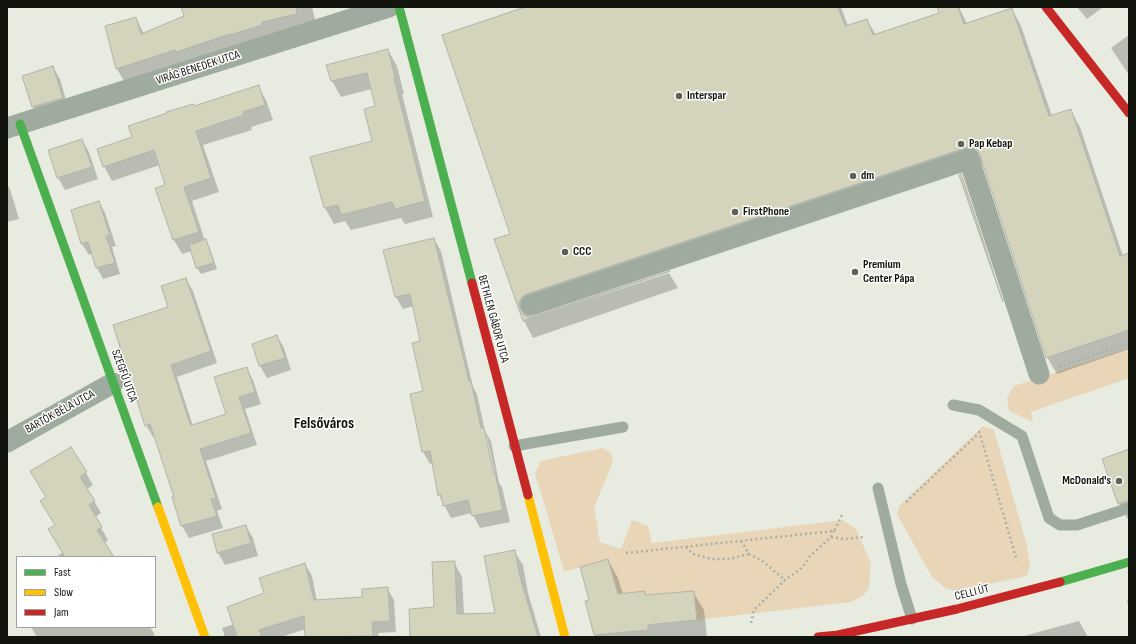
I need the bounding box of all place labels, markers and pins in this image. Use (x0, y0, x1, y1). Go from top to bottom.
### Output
place label: Interspar (687, 89, 726, 103)
marker: Interspar (674, 91, 684, 101)
place label: Pap Kebap (969, 137, 1012, 151)
marker: Pap Kebap (956, 139, 966, 149)
place label: dm (861, 169, 874, 183)
marker: dm (848, 171, 858, 181)
place label: FirstPhone (743, 205, 789, 219)
marker: FirstPhone (730, 207, 740, 217)
place label: CCC (573, 245, 591, 259)
marker: CCC (560, 247, 570, 257)
place label: Premium Center Pápa (863, 258, 914, 286)
marker: Premium Center Pápa (850, 267, 860, 277)
place label: McDonald's (1062, 474, 1111, 488)
marker: McDonald's (1114, 476, 1124, 486)

